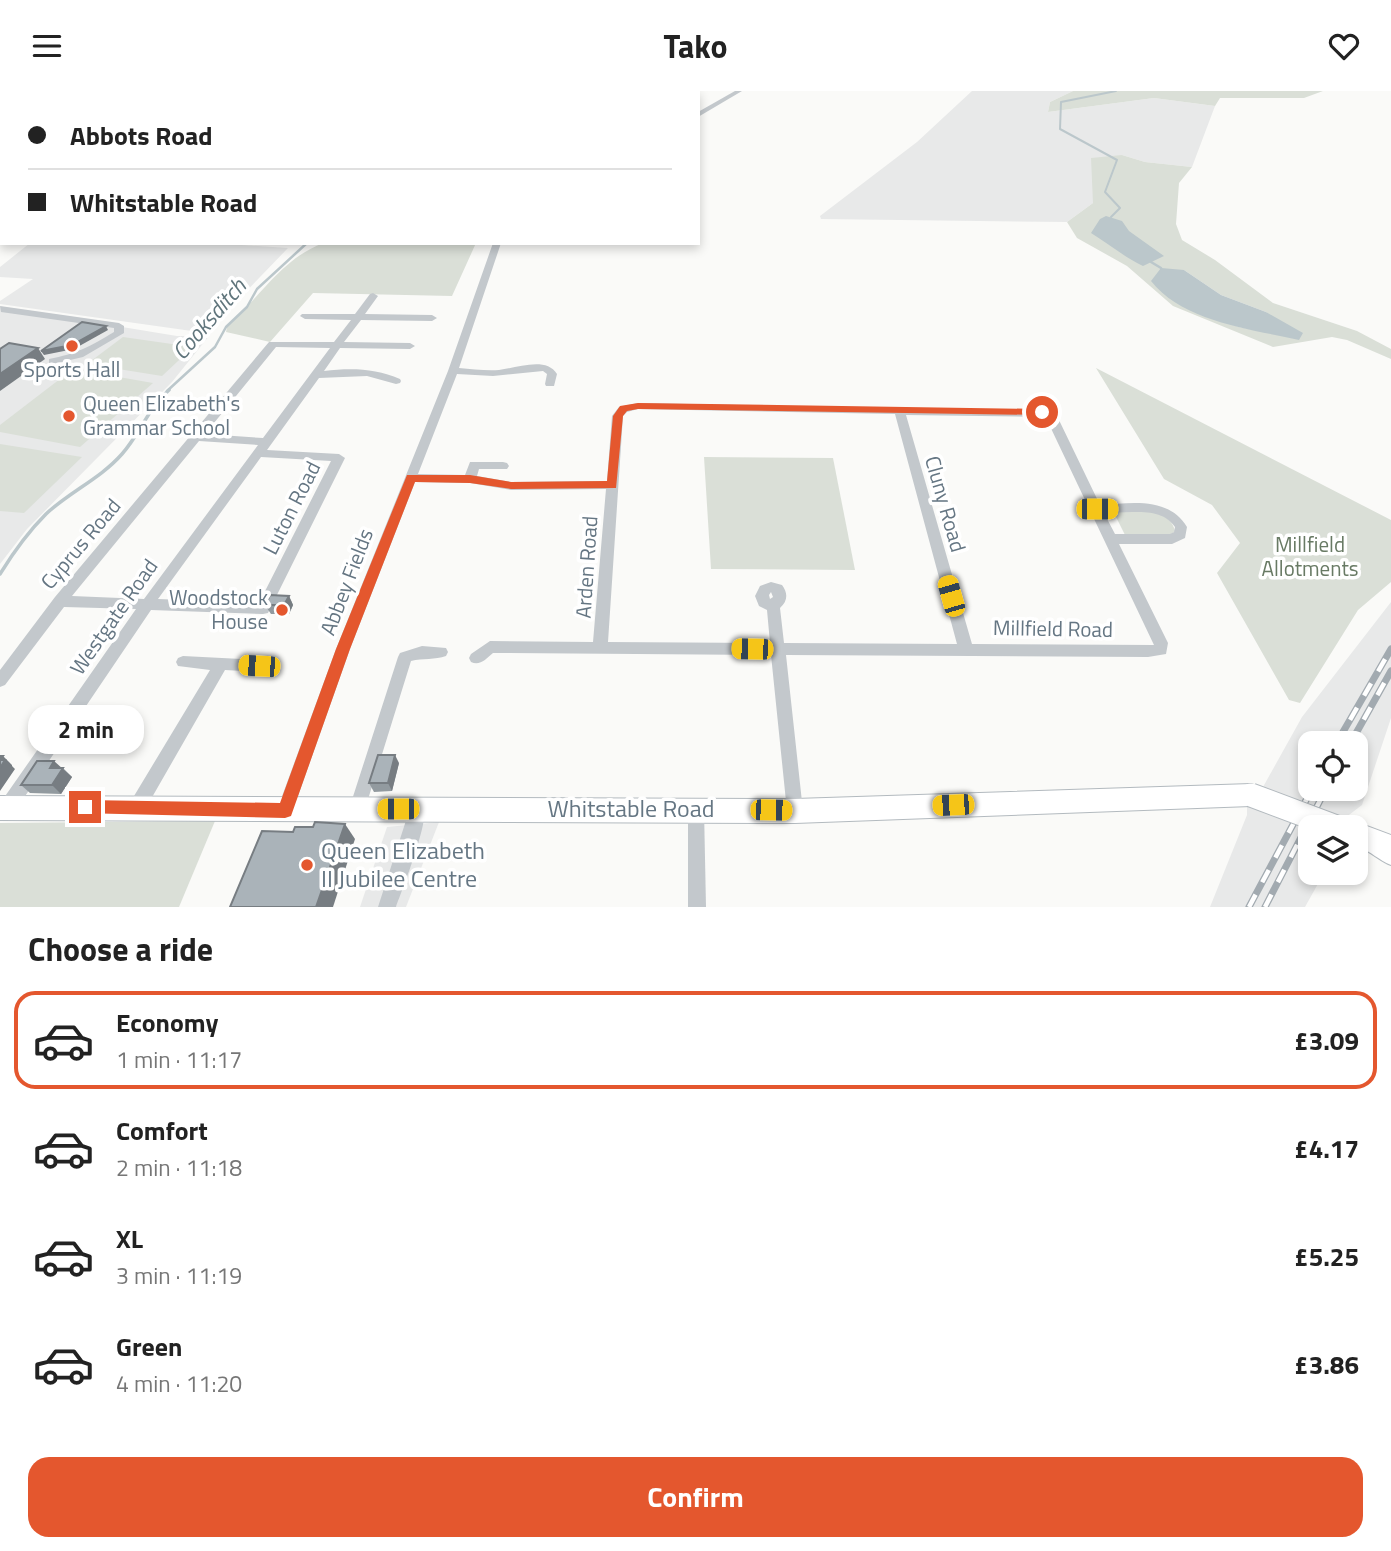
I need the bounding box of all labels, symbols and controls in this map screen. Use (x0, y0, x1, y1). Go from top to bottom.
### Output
text: Tako (663, 22, 728, 70)
icon: menu (28, 27, 66, 65)
icon: heart (1325, 27, 1363, 65)
text: Abbots Road (70, 116, 213, 155)
text: Whitstable Road (70, 183, 257, 222)
water label: Cooksditch (163, 270, 254, 367)
marker: Sports Hall (64, 338, 80, 354)
place label: Sports Hall (24, 353, 120, 385)
place label: Queen Elizabeth's Grammar School (83, 387, 240, 443)
route start (1026, 396, 1058, 428)
marker: Queen Elizabeth's Grammar School (61, 408, 77, 424)
street label: Cluny Road (917, 452, 975, 556)
street label: Luton Road (254, 455, 328, 560)
street label: Cyprus Road (32, 491, 128, 596)
car (1077, 499, 1119, 520)
street label: Arden Road (566, 515, 606, 619)
street label: Abbey Fields (311, 524, 381, 640)
park label: Millfield Allotments (1261, 528, 1359, 584)
street label: Westgate Road (61, 552, 165, 681)
car (936, 573, 967, 619)
place label: Woodstock House (169, 581, 268, 637)
marker: Woodstock House (274, 602, 290, 618)
street label: Millfield Road (993, 611, 1113, 645)
car (731, 638, 774, 660)
car (238, 654, 281, 678)
callout: 2 min (27, 705, 143, 755)
text: 2 min (58, 712, 114, 747)
map controls (1298, 731, 1368, 885)
button: locate (1298, 731, 1368, 801)
street label: Whitstable Road (548, 790, 714, 826)
route end (69, 791, 101, 823)
car (932, 794, 975, 816)
car (378, 799, 420, 820)
car (750, 799, 793, 821)
button: layers (1298, 815, 1368, 885)
place label: Queen Elizabeth II Jubilee Centre (321, 832, 485, 896)
marker: Queen Elizabeth II Jubilee Centre (299, 857, 315, 873)
text: Choose a ride (28, 925, 213, 973)
text: Economy (116, 1003, 218, 1042)
icon: car (32, 1009, 95, 1072)
text: £3.09 (1294, 1021, 1359, 1060)
text: 1 min · 11:17 (116, 1042, 242, 1077)
text: Comfort (116, 1111, 208, 1150)
icon: car (32, 1117, 95, 1180)
text: £4.17 (1294, 1129, 1359, 1168)
text: 2 min · 11:18 (116, 1150, 242, 1185)
text: XL (116, 1219, 143, 1258)
icon: car (32, 1225, 95, 1288)
text: £5.25 (1294, 1237, 1359, 1276)
text: 3 min · 11:19 (116, 1258, 242, 1293)
text: Green (116, 1327, 182, 1366)
icon: car (32, 1333, 95, 1396)
text: £3.86 (1294, 1345, 1359, 1384)
text: 4 min · 11:20 (116, 1366, 242, 1401)
button: Confirm (28, 1457, 1363, 1537)

